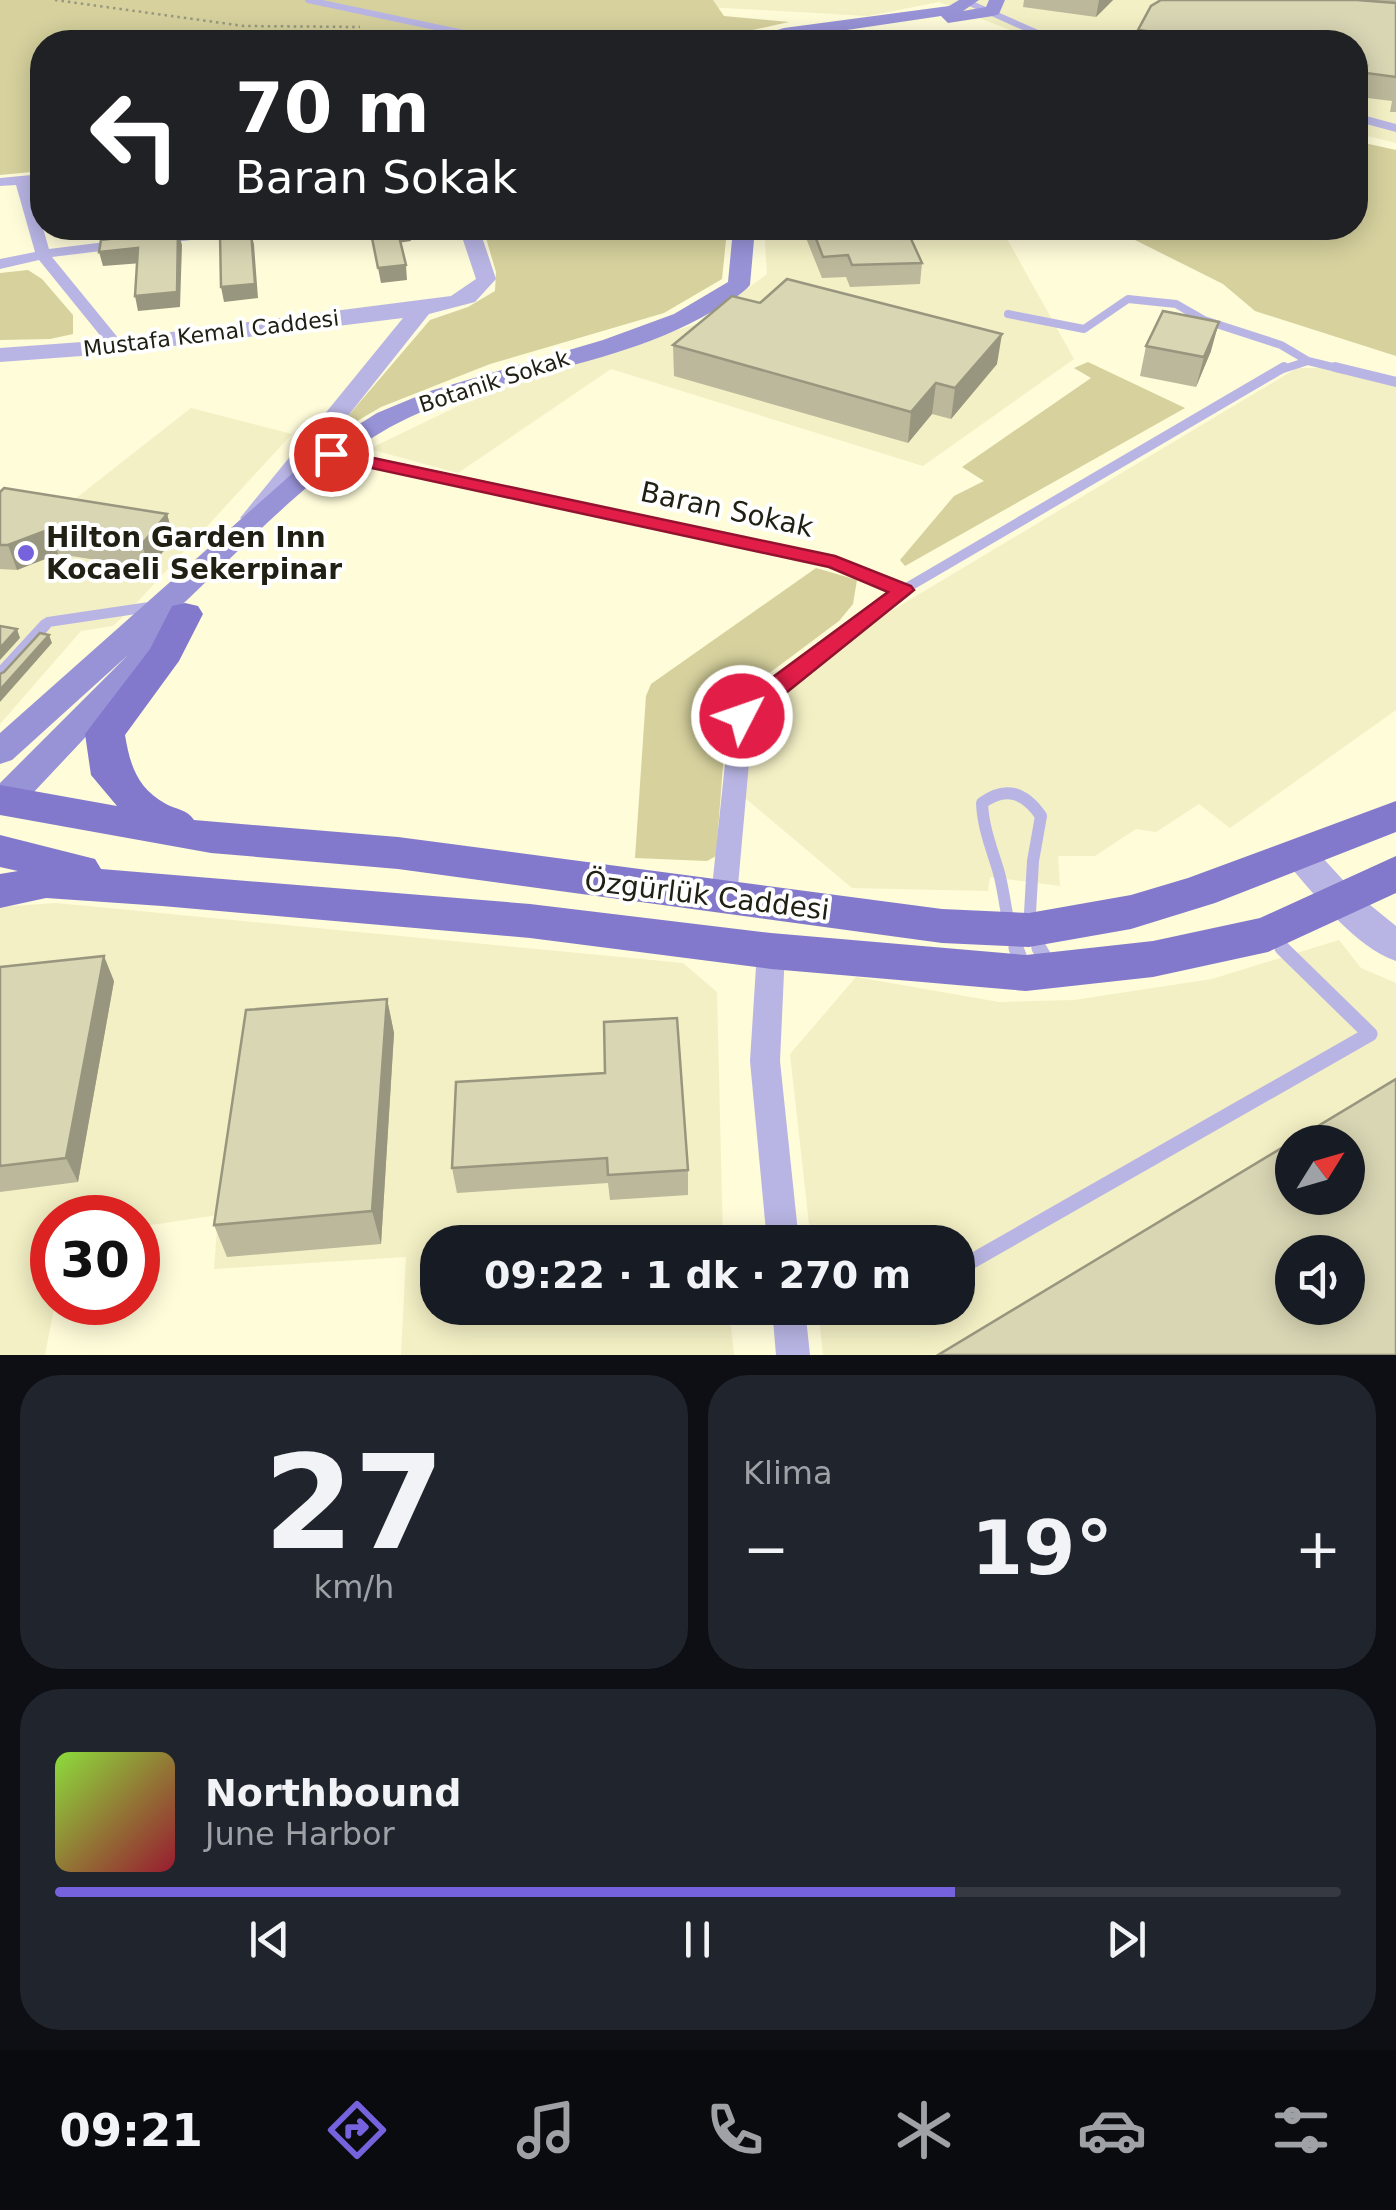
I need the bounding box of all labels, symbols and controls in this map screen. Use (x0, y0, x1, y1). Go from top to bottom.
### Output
text: 70 m (235, 67, 430, 149)
icon: left (70, 70, 200, 200)
text: Baran Sokak (235, 151, 517, 204)
street label: Mustafa Kemal Caddesi (82, 305, 340, 362)
street label: Botanik Sokak (416, 345, 573, 418)
pin (289, 412, 374, 497)
icon: arrive (304, 427, 359, 482)
street label: Baran Sokak (638, 475, 817, 544)
place label: Hilton Garden Inn Kocaeli Sekerpinar (46, 521, 342, 586)
marker: Hilton Garden Inn Kocaeli Sekerpinar (15, 542, 37, 564)
position arrow (690, 664, 794, 768)
street label: Özgürlük Caddesi (583, 863, 831, 927)
north arrow (1275, 1125, 1365, 1215)
map controls (1275, 1125, 1365, 1325)
speed limit sign: 30 (30, 1195, 160, 1325)
button: sound (1275, 1235, 1365, 1325)
text: 09:22 · 1 dk · 270 m (484, 1253, 911, 1297)
text: 27 (264, 1427, 444, 1579)
text: Klima (743, 1454, 833, 1492)
text: 19° (971, 1504, 1113, 1592)
text: − (743, 1517, 789, 1581)
text: + (1295, 1517, 1341, 1581)
text: km/h (314, 1568, 394, 1606)
text: Northbound (205, 1771, 461, 1815)
text: June Harbor (205, 1815, 395, 1853)
icon: previous (242, 1912, 297, 1967)
icon: pause (670, 1912, 725, 1967)
icon: next (1099, 1912, 1154, 1967)
icon: directions (322, 2095, 392, 2165)
icon: music (511, 2095, 581, 2165)
icon: phone (700, 2095, 770, 2165)
icon: climate (889, 2095, 959, 2165)
icon: car (1077, 2095, 1147, 2165)
icon: filters (1266, 2095, 1336, 2165)
text: 09:21 (59, 2104, 203, 2157)

